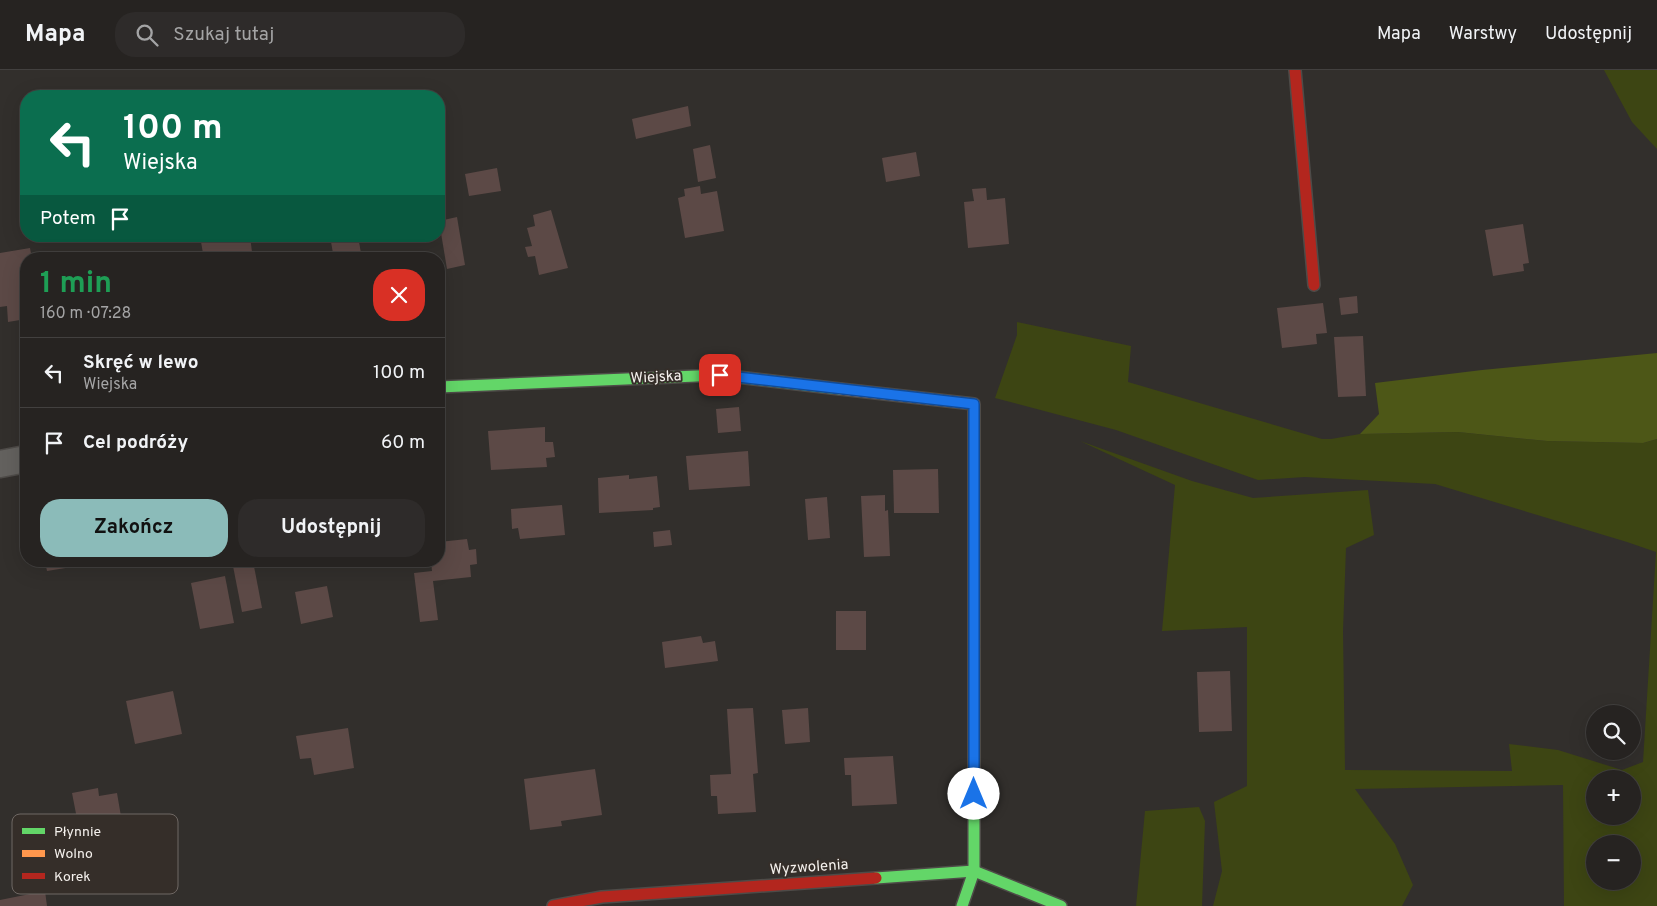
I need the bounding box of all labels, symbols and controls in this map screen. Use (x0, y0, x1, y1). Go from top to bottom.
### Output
search box (115, 12, 465, 57)
text: Mapa (25, 20, 85, 50)
icon: search (133, 21, 161, 49)
text: Szukaj tutaj (173, 23, 274, 47)
text: Mapa (1377, 23, 1421, 46)
text: Warstwy (1449, 23, 1517, 46)
text: Udostępnij (1545, 23, 1632, 46)
text: 100 m (123, 107, 223, 151)
icon: left (40, 110, 105, 175)
text: Wiejska (123, 150, 198, 177)
icon: arrive (106, 205, 134, 233)
text: Potem (40, 207, 96, 231)
text: 1 min (40, 266, 112, 303)
button: close (373, 269, 425, 321)
text: 160 m · 07:28 (40, 304, 131, 324)
text: Skręć w lewo (83, 351, 198, 375)
pin (699, 354, 741, 396)
icon: left (40, 359, 68, 387)
text: 100 m (373, 361, 425, 385)
icon: arrive (706, 361, 734, 389)
street label: Wiejska (630, 367, 682, 389)
text: Wiejska (83, 375, 137, 395)
icon: arrive (40, 429, 68, 457)
text: Cel podróży (83, 431, 188, 455)
text: 60 m (381, 431, 425, 455)
button: Zakończ (40, 499, 228, 557)
button: Udostępnij (238, 499, 425, 557)
map controls (1586, 705, 1641, 890)
button: search (1586, 705, 1641, 760)
position arrow (947, 767, 999, 819)
button: + (1586, 770, 1641, 825)
legend (12, 814, 178, 894)
text: Płynnie (54, 824, 101, 841)
button: − (1586, 835, 1641, 890)
text: Wolno (54, 846, 93, 863)
street label: Wyzwolenia (769, 856, 849, 880)
text: Korek (54, 869, 91, 886)

